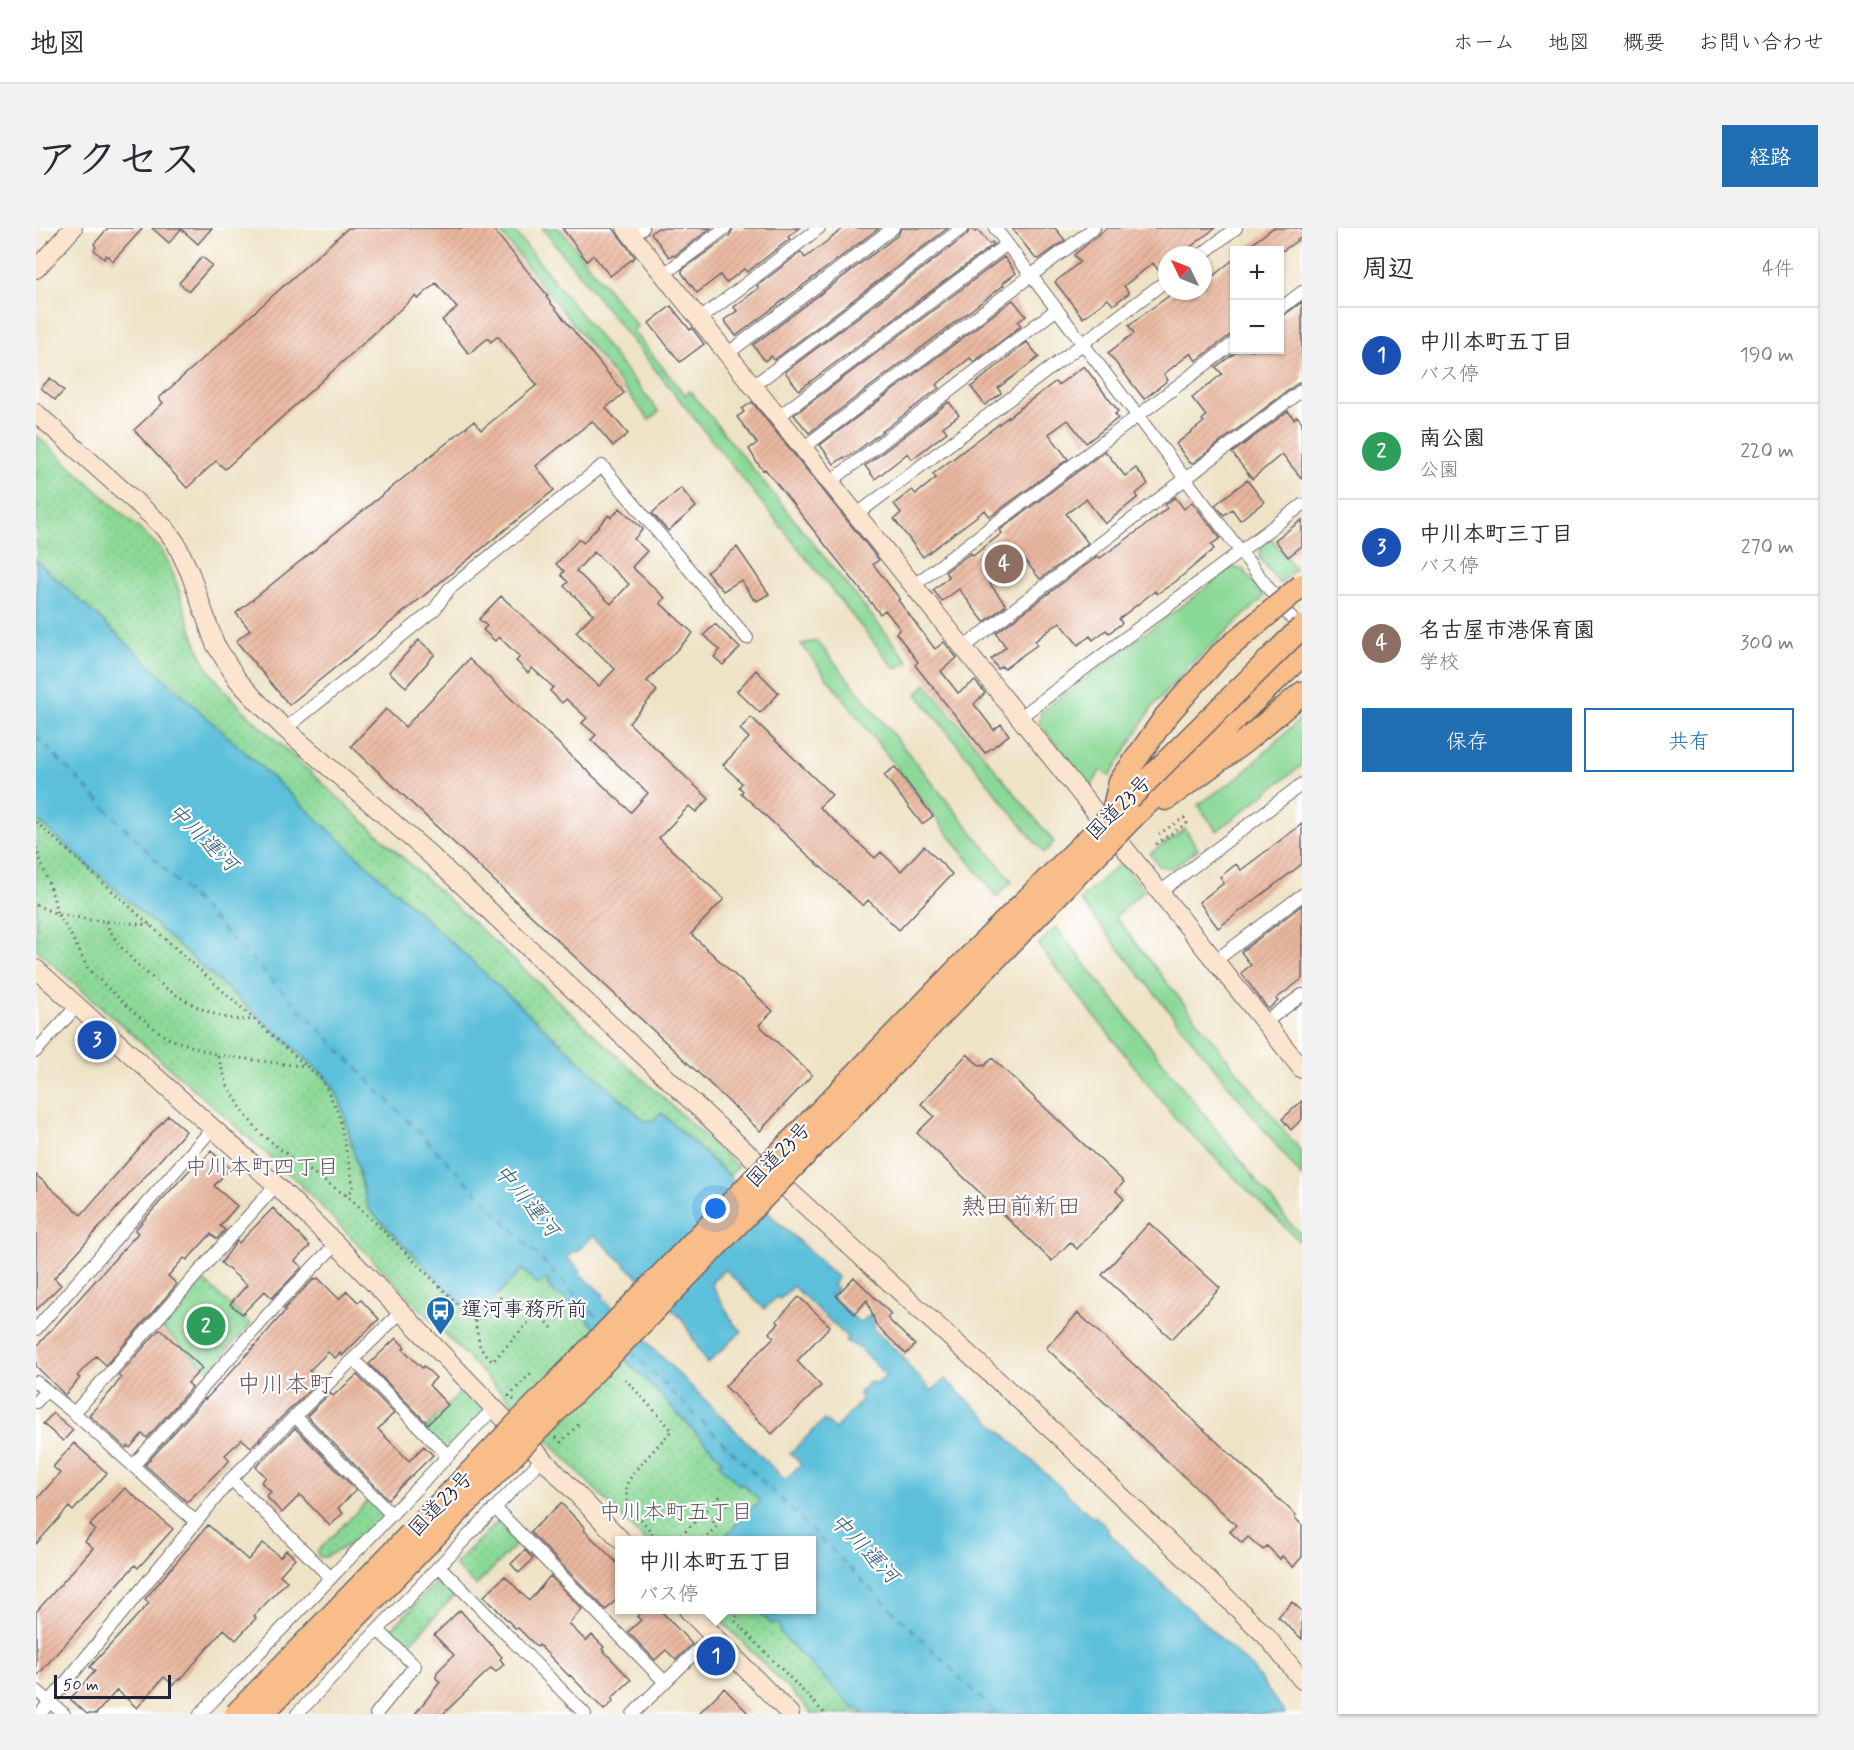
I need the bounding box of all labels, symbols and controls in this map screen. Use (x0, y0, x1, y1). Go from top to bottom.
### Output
text: 地図 (30, 26, 86, 63)
text: ホーム (1453, 29, 1515, 57)
text: 地図 (1548, 29, 1590, 57)
text: 概要 (1623, 29, 1665, 57)
text: お問い合わせ (1698, 29, 1824, 57)
button: 経路 (1722, 125, 1818, 187)
text: アクセス (36, 134, 201, 189)
north arrow (1158, 246, 1212, 300)
map controls (1230, 246, 1284, 354)
button: + (1230, 246, 1284, 300)
text: 周辺 (1362, 253, 1414, 287)
text: 4件 (1762, 256, 1794, 283)
button: − (1230, 300, 1284, 354)
text: 中川本町五丁目 (1419, 329, 1573, 357)
text: 1 (1377, 342, 1386, 369)
text: 190 m (1740, 342, 1794, 369)
text: バス停 (1419, 361, 1479, 388)
text: 南公園 (1419, 425, 1485, 453)
text: 2 (1377, 438, 1386, 465)
text: 220 m (1740, 438, 1794, 465)
text: 公園 (1419, 457, 1459, 484)
text: 中川本町三丁目 (1419, 521, 1573, 549)
text: 3 (1377, 534, 1386, 561)
text: 270 m (1741, 534, 1794, 561)
pin: 4 (984, 542, 1024, 586)
text: バス停 (1419, 553, 1479, 580)
text: 名古屋市港保育園 (1419, 617, 1595, 645)
text: 4 (1376, 630, 1387, 657)
text: 300 m (1740, 630, 1794, 657)
text: 学校 (1419, 649, 1459, 676)
button: 保存 (1362, 708, 1572, 772)
button: 共有 (1584, 708, 1794, 772)
street label: 国道23号 (1080, 769, 1158, 847)
water label: 中川運河 (161, 797, 246, 881)
pin: 3 (78, 1018, 116, 1062)
street label: 国道23号 (740, 1116, 818, 1194)
district label: 中川本町四丁目 (185, 1154, 339, 1182)
water label: 中川運河 (487, 1158, 567, 1246)
district label: 熱田前新田 (961, 1192, 1081, 1223)
your location (701, 1194, 730, 1223)
bus stop icon: 運河事務所前 (424, 1294, 456, 1336)
place label: 運河事務所前 (461, 1296, 587, 1324)
pin: 2 (186, 1304, 226, 1348)
district label: 中川本町 (237, 1370, 333, 1401)
street label: 国道23号 (402, 1465, 480, 1543)
district label: 中川本町五丁目 (599, 1499, 753, 1527)
water label: 中川運河 (823, 1508, 907, 1593)
popup (615, 1536, 816, 1614)
text: 中川本町五丁目 (638, 1549, 793, 1577)
text: バス停 (638, 1581, 698, 1608)
pin: 1 (696, 1634, 736, 1678)
scale bar (54, 1672, 171, 1700)
text: 50 m (63, 1675, 99, 1696)

